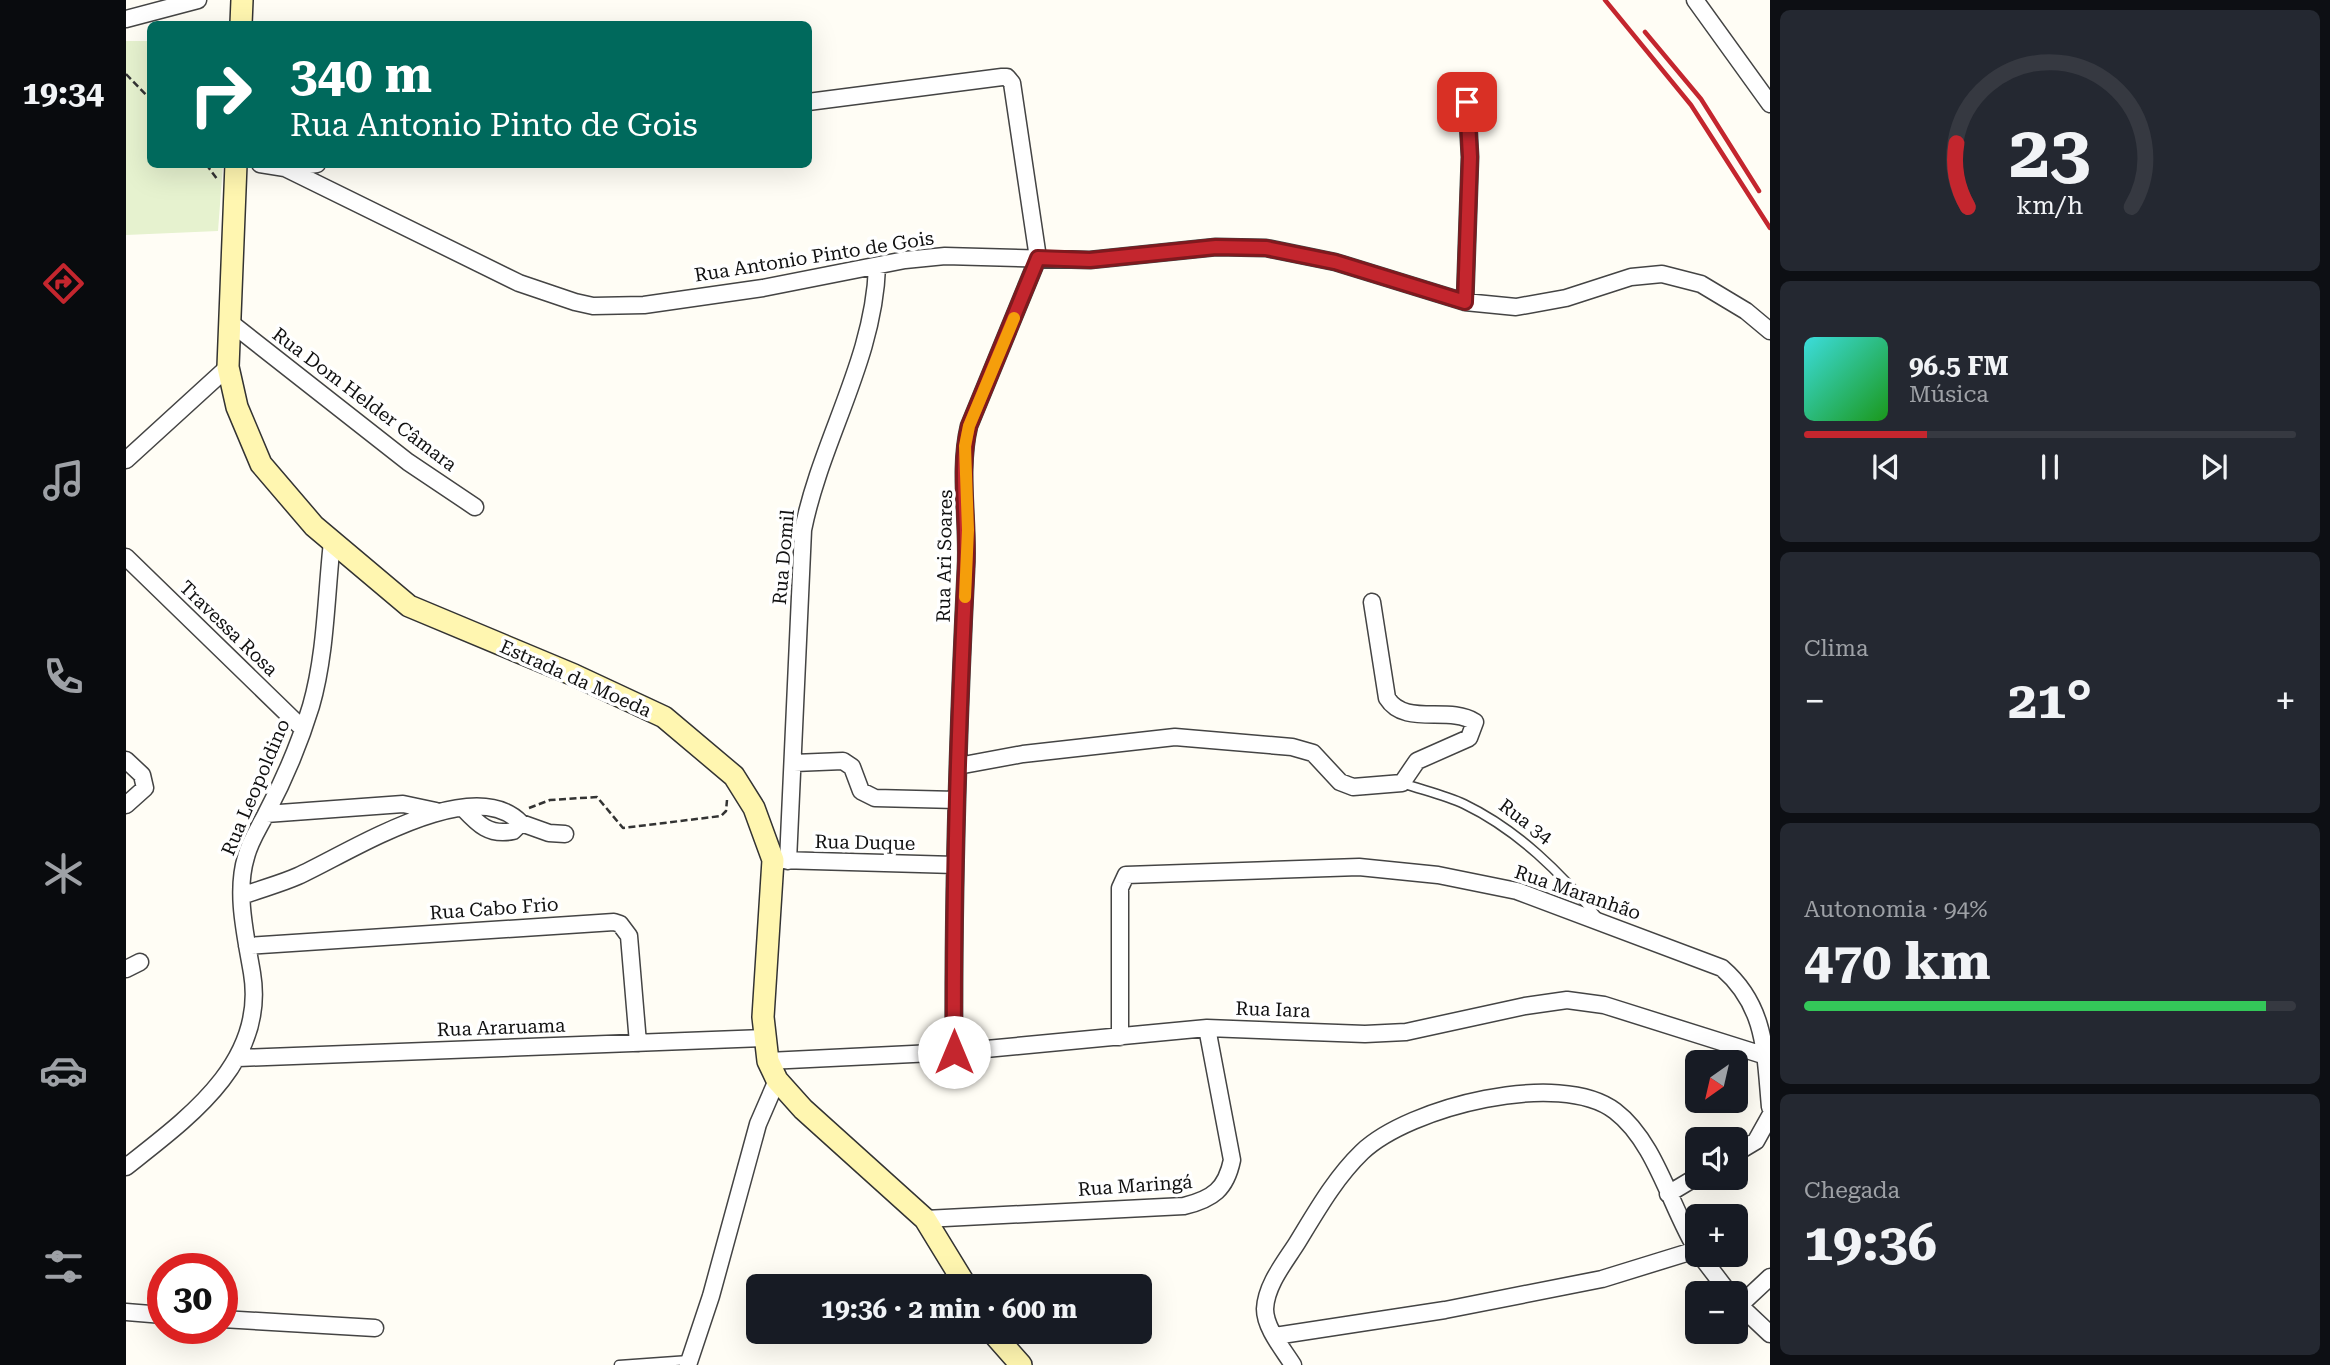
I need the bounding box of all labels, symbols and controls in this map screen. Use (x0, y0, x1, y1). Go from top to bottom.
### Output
text: 340 m (290, 47, 432, 104)
icon: right (175, 49, 266, 140)
pin (1437, 72, 1497, 132)
text: 19:34 (22, 74, 104, 112)
icon: arrive (1448, 83, 1486, 121)
text: Rua Antonio Pinto de Gois (290, 106, 698, 144)
text: 23 (2009, 110, 2091, 195)
text: km/h (2017, 190, 2083, 219)
street label: Rua Antonio Pinto de Gois (693, 226, 935, 287)
icon: directions (39, 259, 88, 308)
street label: Rua Dom Helder Câmara (268, 323, 462, 477)
text: 96.5 FM (1909, 351, 2009, 381)
text: Música (1909, 381, 1989, 408)
icon: previous (1867, 448, 1905, 486)
icon: pause (2031, 448, 2069, 486)
icon: next (2195, 448, 2233, 486)
icon: music (39, 456, 88, 505)
street label: Rua Ari Soares (932, 489, 957, 623)
street label: Rua Domil (768, 508, 799, 606)
street label: Travessa Rosa (175, 576, 283, 682)
street label: Estrada da Moeda (496, 635, 656, 722)
text: Clima (1804, 635, 1868, 662)
icon: phone (39, 652, 88, 701)
text: 21° (2008, 670, 2092, 731)
text: − (1804, 679, 1825, 723)
text: + (2275, 679, 2296, 723)
street label: Rua Leopoldino (216, 716, 295, 859)
street label: Rua 34 (1494, 794, 1557, 849)
street label: Rua Duque (814, 830, 916, 855)
icon: climate (39, 849, 88, 898)
street label: Rua Maranhão (1512, 860, 1644, 925)
street label: Rua Cabo Frio (429, 893, 559, 924)
text: Autonomia · 94% (1804, 896, 1988, 923)
text: 470 km (1804, 931, 1991, 992)
street label: Rua Iara (1235, 997, 1312, 1022)
street label: Rua Araruama (436, 1014, 566, 1041)
position arrow (917, 1015, 991, 1089)
icon: car (39, 1046, 88, 1095)
north arrow (1685, 1050, 1748, 1113)
map controls (1685, 1050, 1748, 1344)
button: sound (1685, 1127, 1748, 1190)
street label: Rua Maringá (1077, 1170, 1194, 1201)
text: Chegada (1804, 1177, 1900, 1204)
button: + (1685, 1204, 1748, 1267)
text: 19:36 (1804, 1212, 1937, 1273)
icon: filters (39, 1242, 88, 1291)
speed limit sign: 30 (147, 1253, 238, 1344)
button: − (1685, 1281, 1748, 1344)
text: 19:36 · 2 min · 600 m (821, 1294, 1077, 1324)

